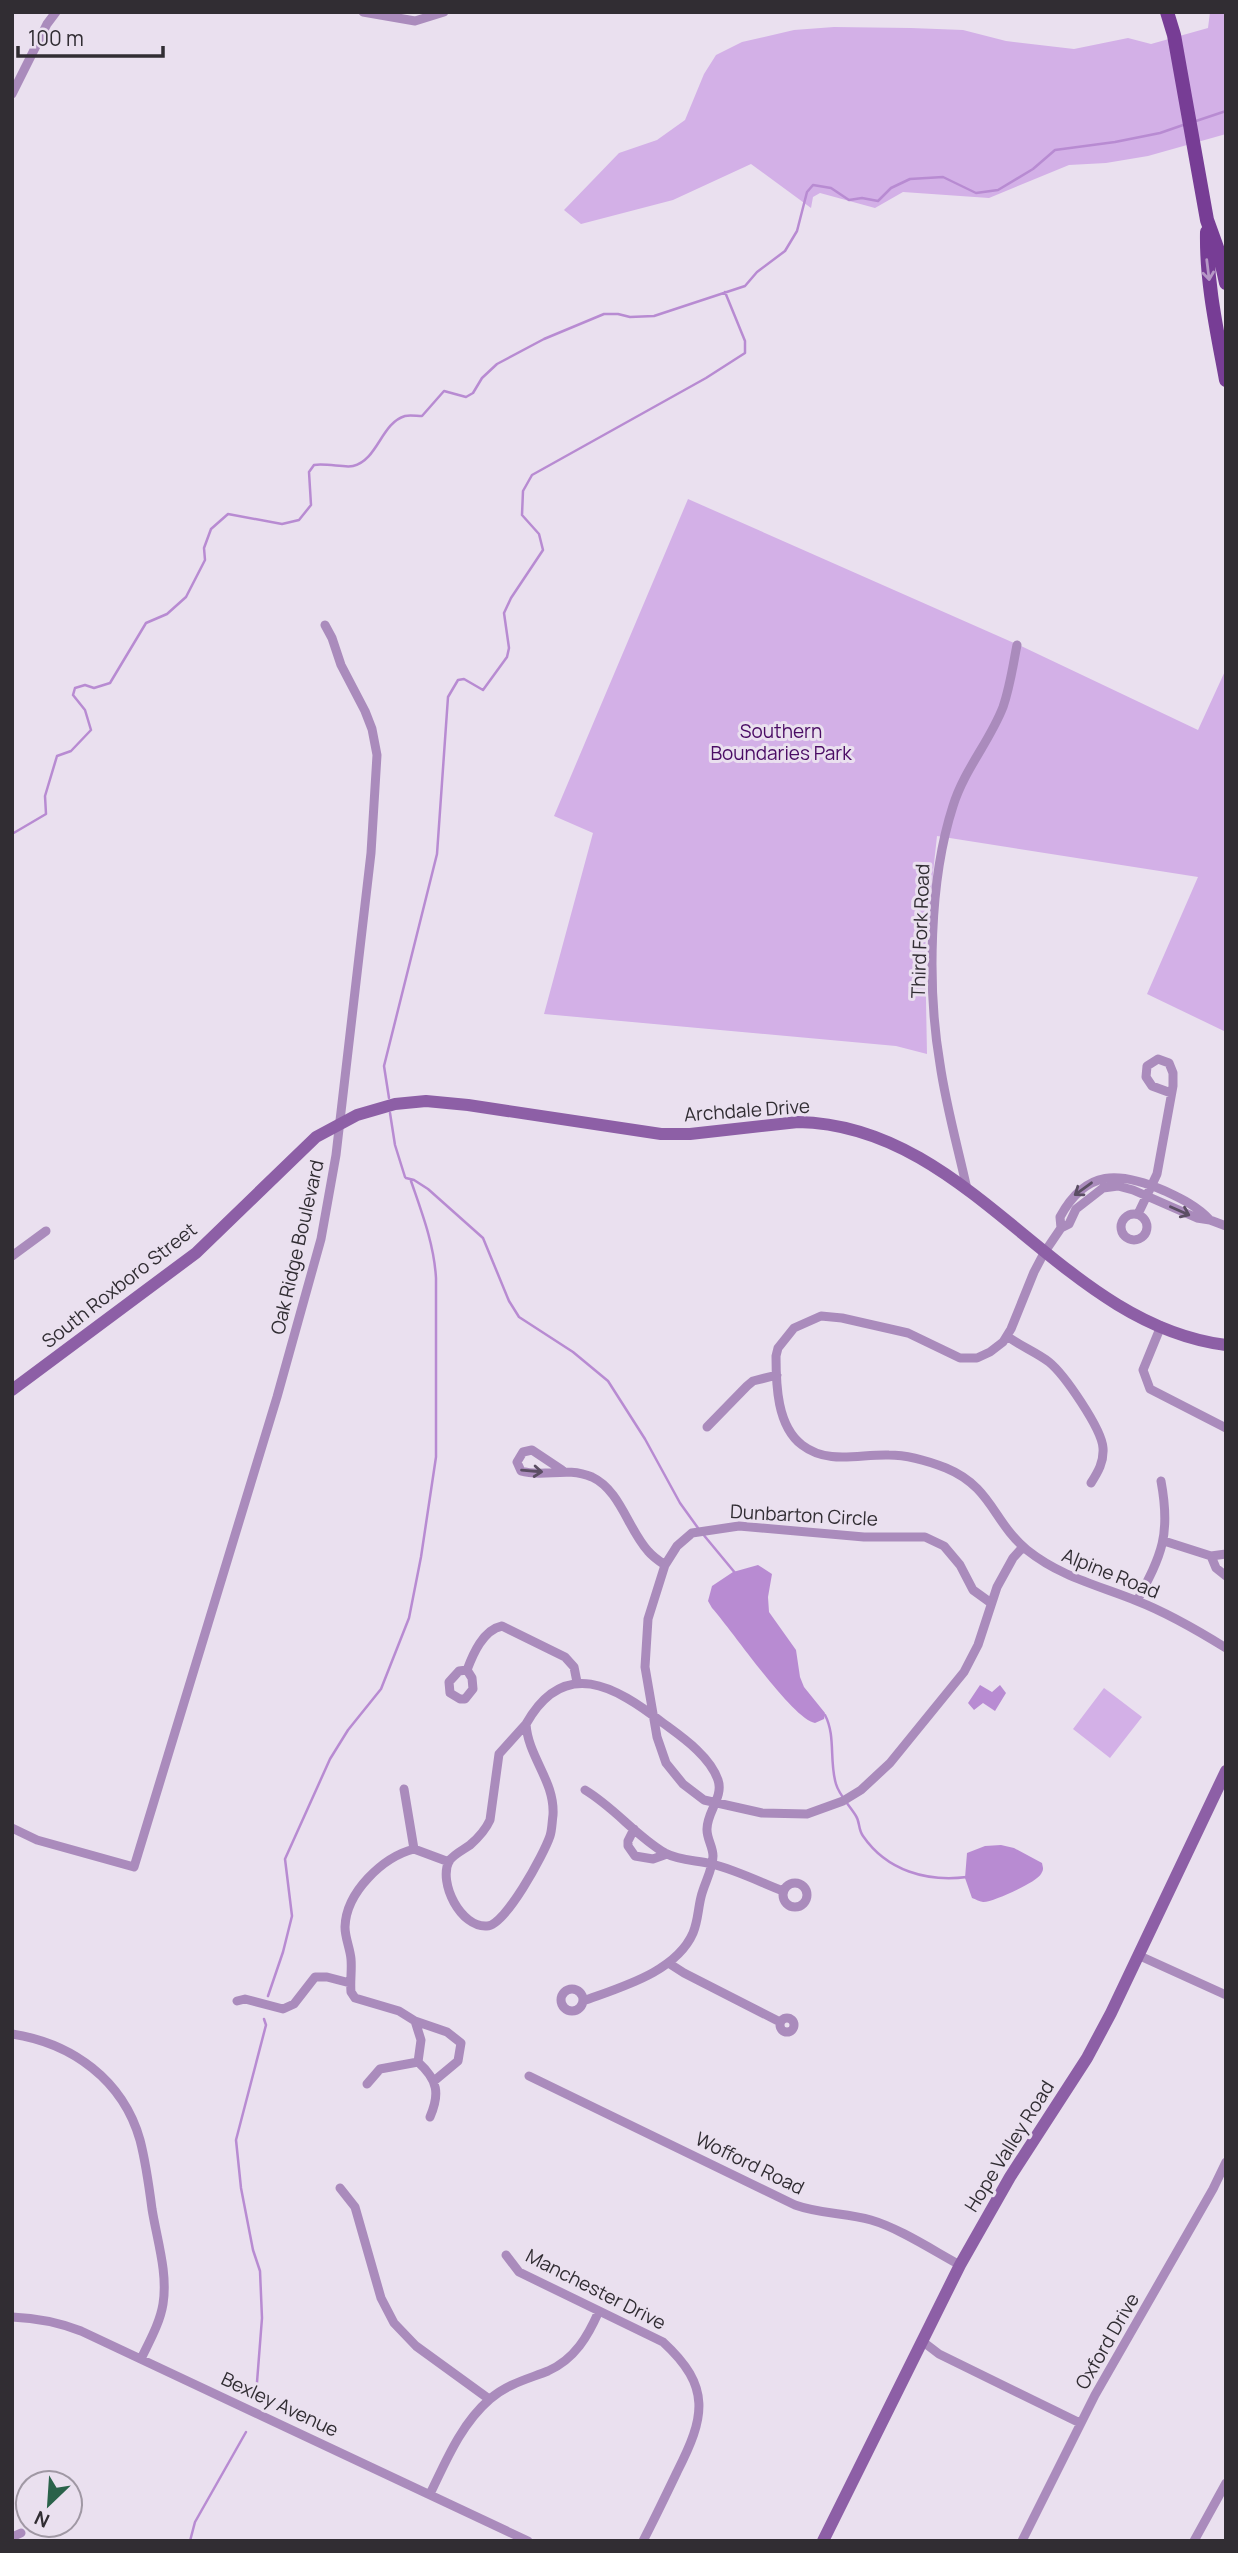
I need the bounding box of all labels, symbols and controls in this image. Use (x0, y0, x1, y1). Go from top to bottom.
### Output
scale bar (18, 14, 163, 58)
text: 100 m (28, 24, 84, 52)
one-way arrow (1202, 258, 1215, 280)
park label: Southern Boundaries Park (710, 718, 852, 766)
street label: Third Fork Road (905, 863, 935, 999)
street label: Archdale Drive (683, 1093, 811, 1127)
street label: Oak Ridge Boulevard (264, 1157, 330, 1337)
one-way arrow (1074, 1181, 1093, 1196)
one-way arrow (1168, 1205, 1190, 1218)
street label: South Roxboro Street (36, 1216, 202, 1354)
one-way arrow (520, 1465, 543, 1478)
street label: Dunbarton Circle (729, 1498, 879, 1532)
street label: Alpine Road (1058, 1542, 1164, 1604)
street label: Hope Valley Road (958, 2075, 1060, 2217)
street label: Wofford Road (691, 2125, 809, 2201)
street label: Manchester Drive (521, 2242, 671, 2336)
street label: Oxford Drive (1069, 2288, 1145, 2394)
street label: Bexley Avenue (217, 2365, 343, 2443)
north arrow (14, 2469, 84, 2539)
text: N (30, 2505, 53, 2534)

